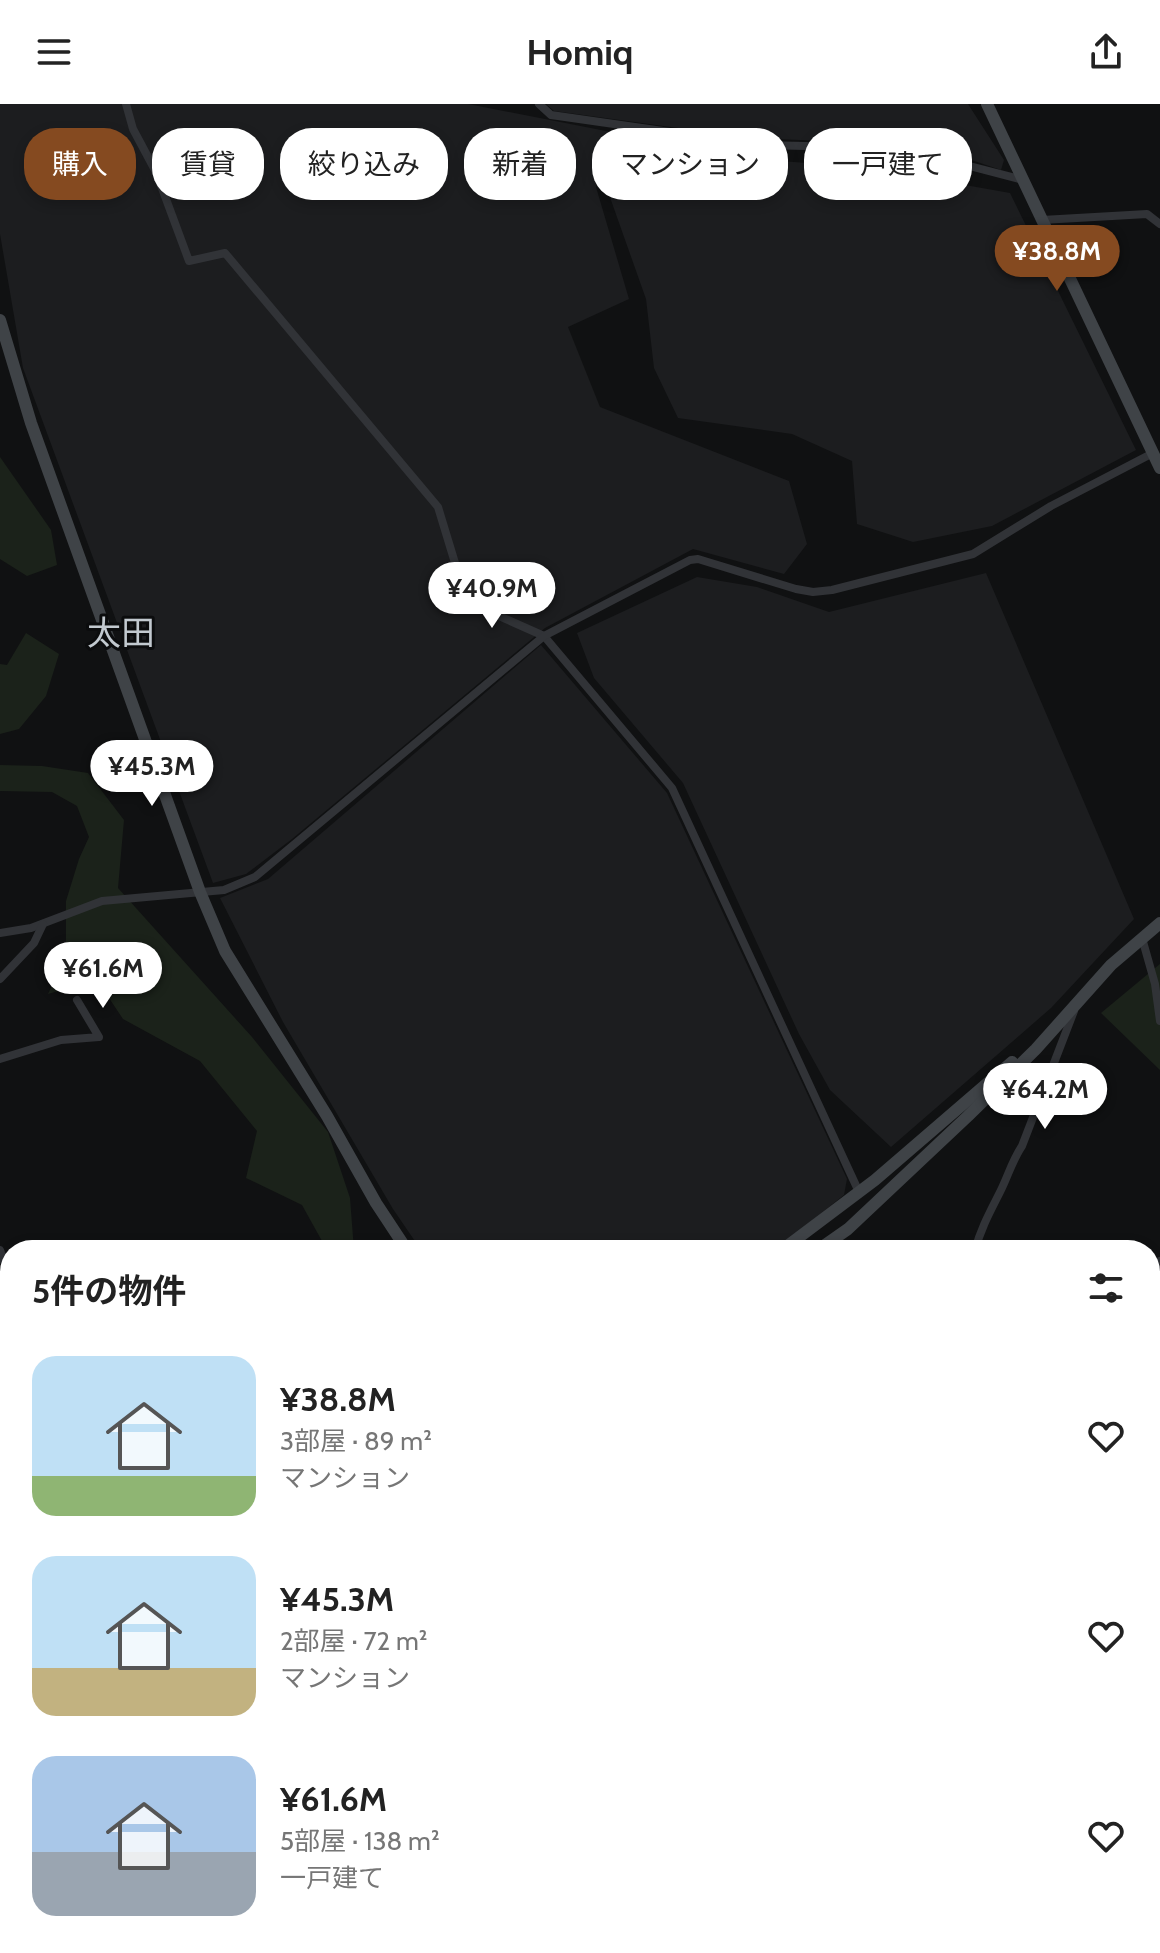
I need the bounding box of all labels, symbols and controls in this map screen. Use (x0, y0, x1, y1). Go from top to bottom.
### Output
icon: menu (32, 30, 76, 74)
text: Homiq (527, 30, 633, 74)
icon: share (1084, 30, 1128, 74)
chip: 購入 (24, 128, 136, 200)
chip: 賃貸 (152, 128, 264, 200)
chip: 絞り込み (280, 128, 448, 200)
chip: 新着 (464, 128, 576, 200)
chip: マンション (592, 128, 788, 200)
chip: 一戸建て (804, 128, 972, 200)
pin: ¥38.8M (992, 225, 1122, 293)
text: ¥38.8M (1013, 235, 1101, 267)
pin: ¥40.9M (427, 562, 557, 630)
text: ¥40.9M (446, 572, 538, 604)
district label: 太田 (87, 612, 155, 654)
pin: ¥45.3M (87, 740, 217, 808)
text: ¥45.3M (108, 750, 196, 782)
pin: ¥61.6M (38, 942, 168, 1010)
text: ¥61.6M (62, 952, 144, 984)
pin: ¥64.2M (980, 1063, 1110, 1131)
text: ¥64.2M (1001, 1073, 1089, 1105)
icon: filters (1084, 1266, 1128, 1310)
text: 5件の物件 (32, 1270, 186, 1312)
text: ¥38.8M (280, 1378, 396, 1420)
icon: home (96, 1388, 192, 1484)
icon: heart (1084, 1414, 1128, 1458)
text: 3部屋 · 89 m² (280, 1425, 432, 1457)
text: マンション (280, 1462, 410, 1494)
text: ¥45.3M (280, 1578, 394, 1620)
icon: home (96, 1588, 192, 1684)
icon: heart (1084, 1614, 1128, 1658)
text: 2部屋 · 72 m² (280, 1625, 428, 1657)
text: マンション (280, 1662, 410, 1694)
text: ¥61.6M (280, 1778, 387, 1820)
icon: home (96, 1788, 192, 1884)
icon: heart (1084, 1814, 1128, 1858)
text: 5部屋 · 138 m² (280, 1825, 440, 1857)
text: 一戸建て (280, 1862, 384, 1894)

